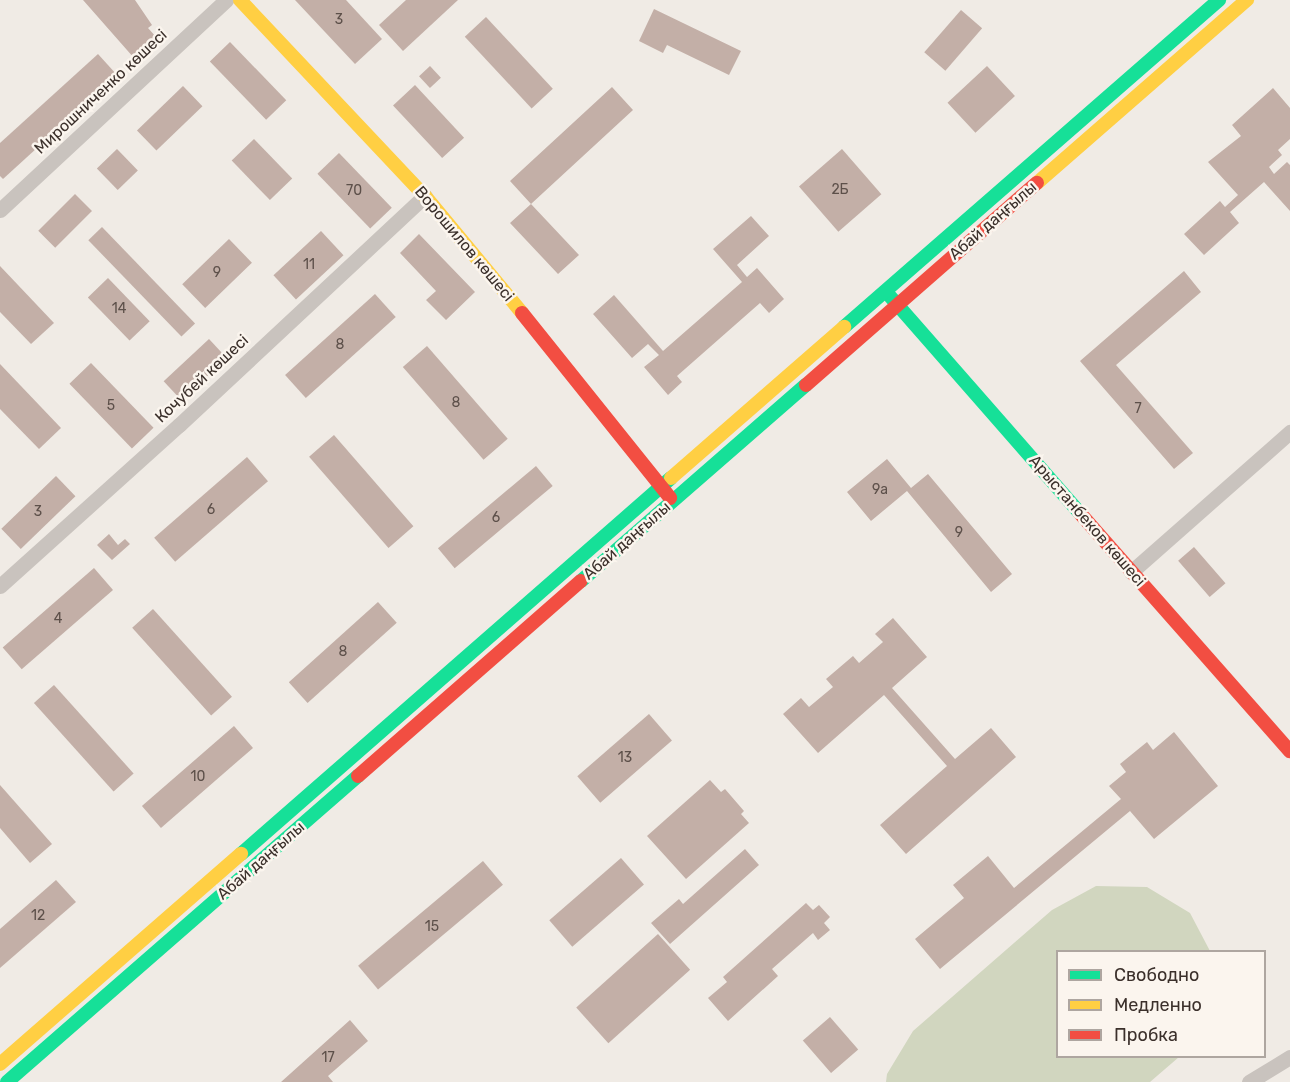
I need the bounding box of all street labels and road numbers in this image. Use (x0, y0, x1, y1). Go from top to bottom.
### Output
street label: Мирошниченко көшесі (31, 26, 171, 158)
street label: Абай даңғылы (945, 178, 1041, 264)
street label: Ворошилов көшесі (410, 183, 518, 305)
street label: Кочубей көшесі (151, 331, 253, 427)
street label: Арыстанбеков көшесі (1025, 451, 1149, 591)
street label: Абай даңғылы (579, 498, 675, 584)
street label: Абай даңғылы (213, 818, 309, 904)

